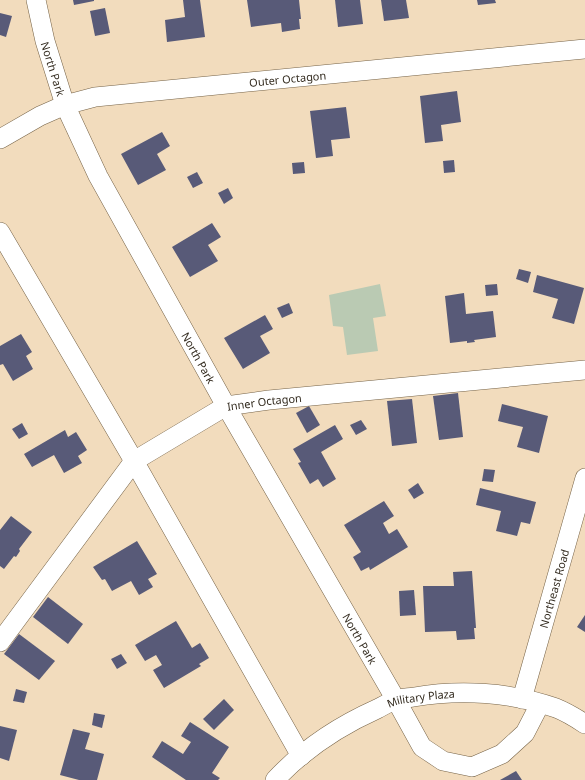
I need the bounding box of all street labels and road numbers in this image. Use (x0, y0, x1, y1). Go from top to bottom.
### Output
street label: North Park (38, 40, 69, 98)
street label: Outer Octagon (248, 67, 327, 89)
street label: North Park (179, 329, 219, 386)
street label: Inner Octagon (226, 389, 302, 413)
street label: Northeast Road (535, 547, 572, 630)
street label: North Park (340, 610, 381, 667)
street label: Military Plaza (384, 685, 455, 710)

